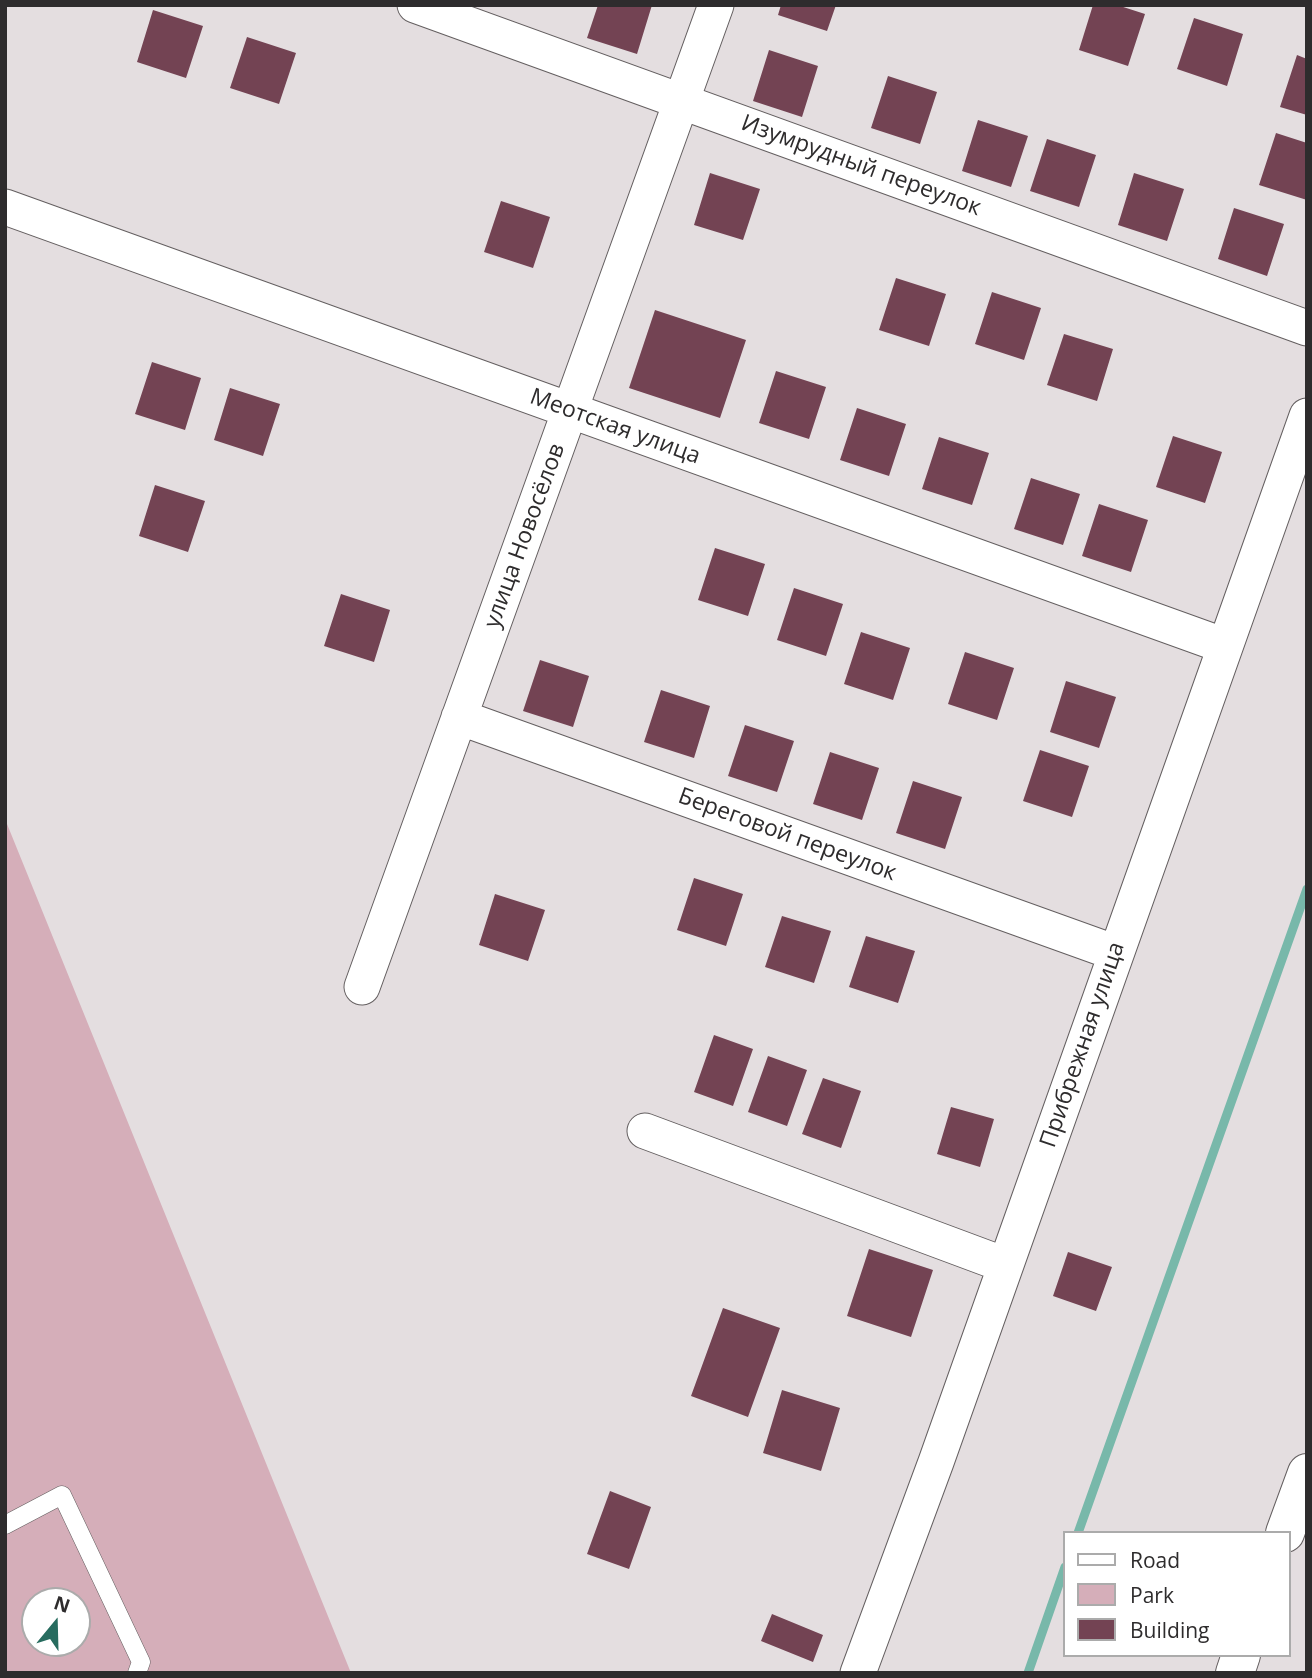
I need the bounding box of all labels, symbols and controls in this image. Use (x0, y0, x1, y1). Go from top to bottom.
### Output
street label: Изумрудный переулок (737, 110, 985, 222)
street label: Меотская улица (526, 383, 704, 471)
street label: улица Новосёлов (479, 440, 571, 632)
street label: Береговой переулок (674, 783, 900, 887)
street label: Прибрежная улица (1035, 939, 1131, 1151)
legend (1064, 1531, 1291, 1657)
text: Road (1130, 1546, 1180, 1574)
text: Park (1130, 1581, 1174, 1609)
north arrow (21, 1587, 91, 1657)
text: N (51, 1589, 74, 1619)
text: Building (1130, 1616, 1209, 1644)

